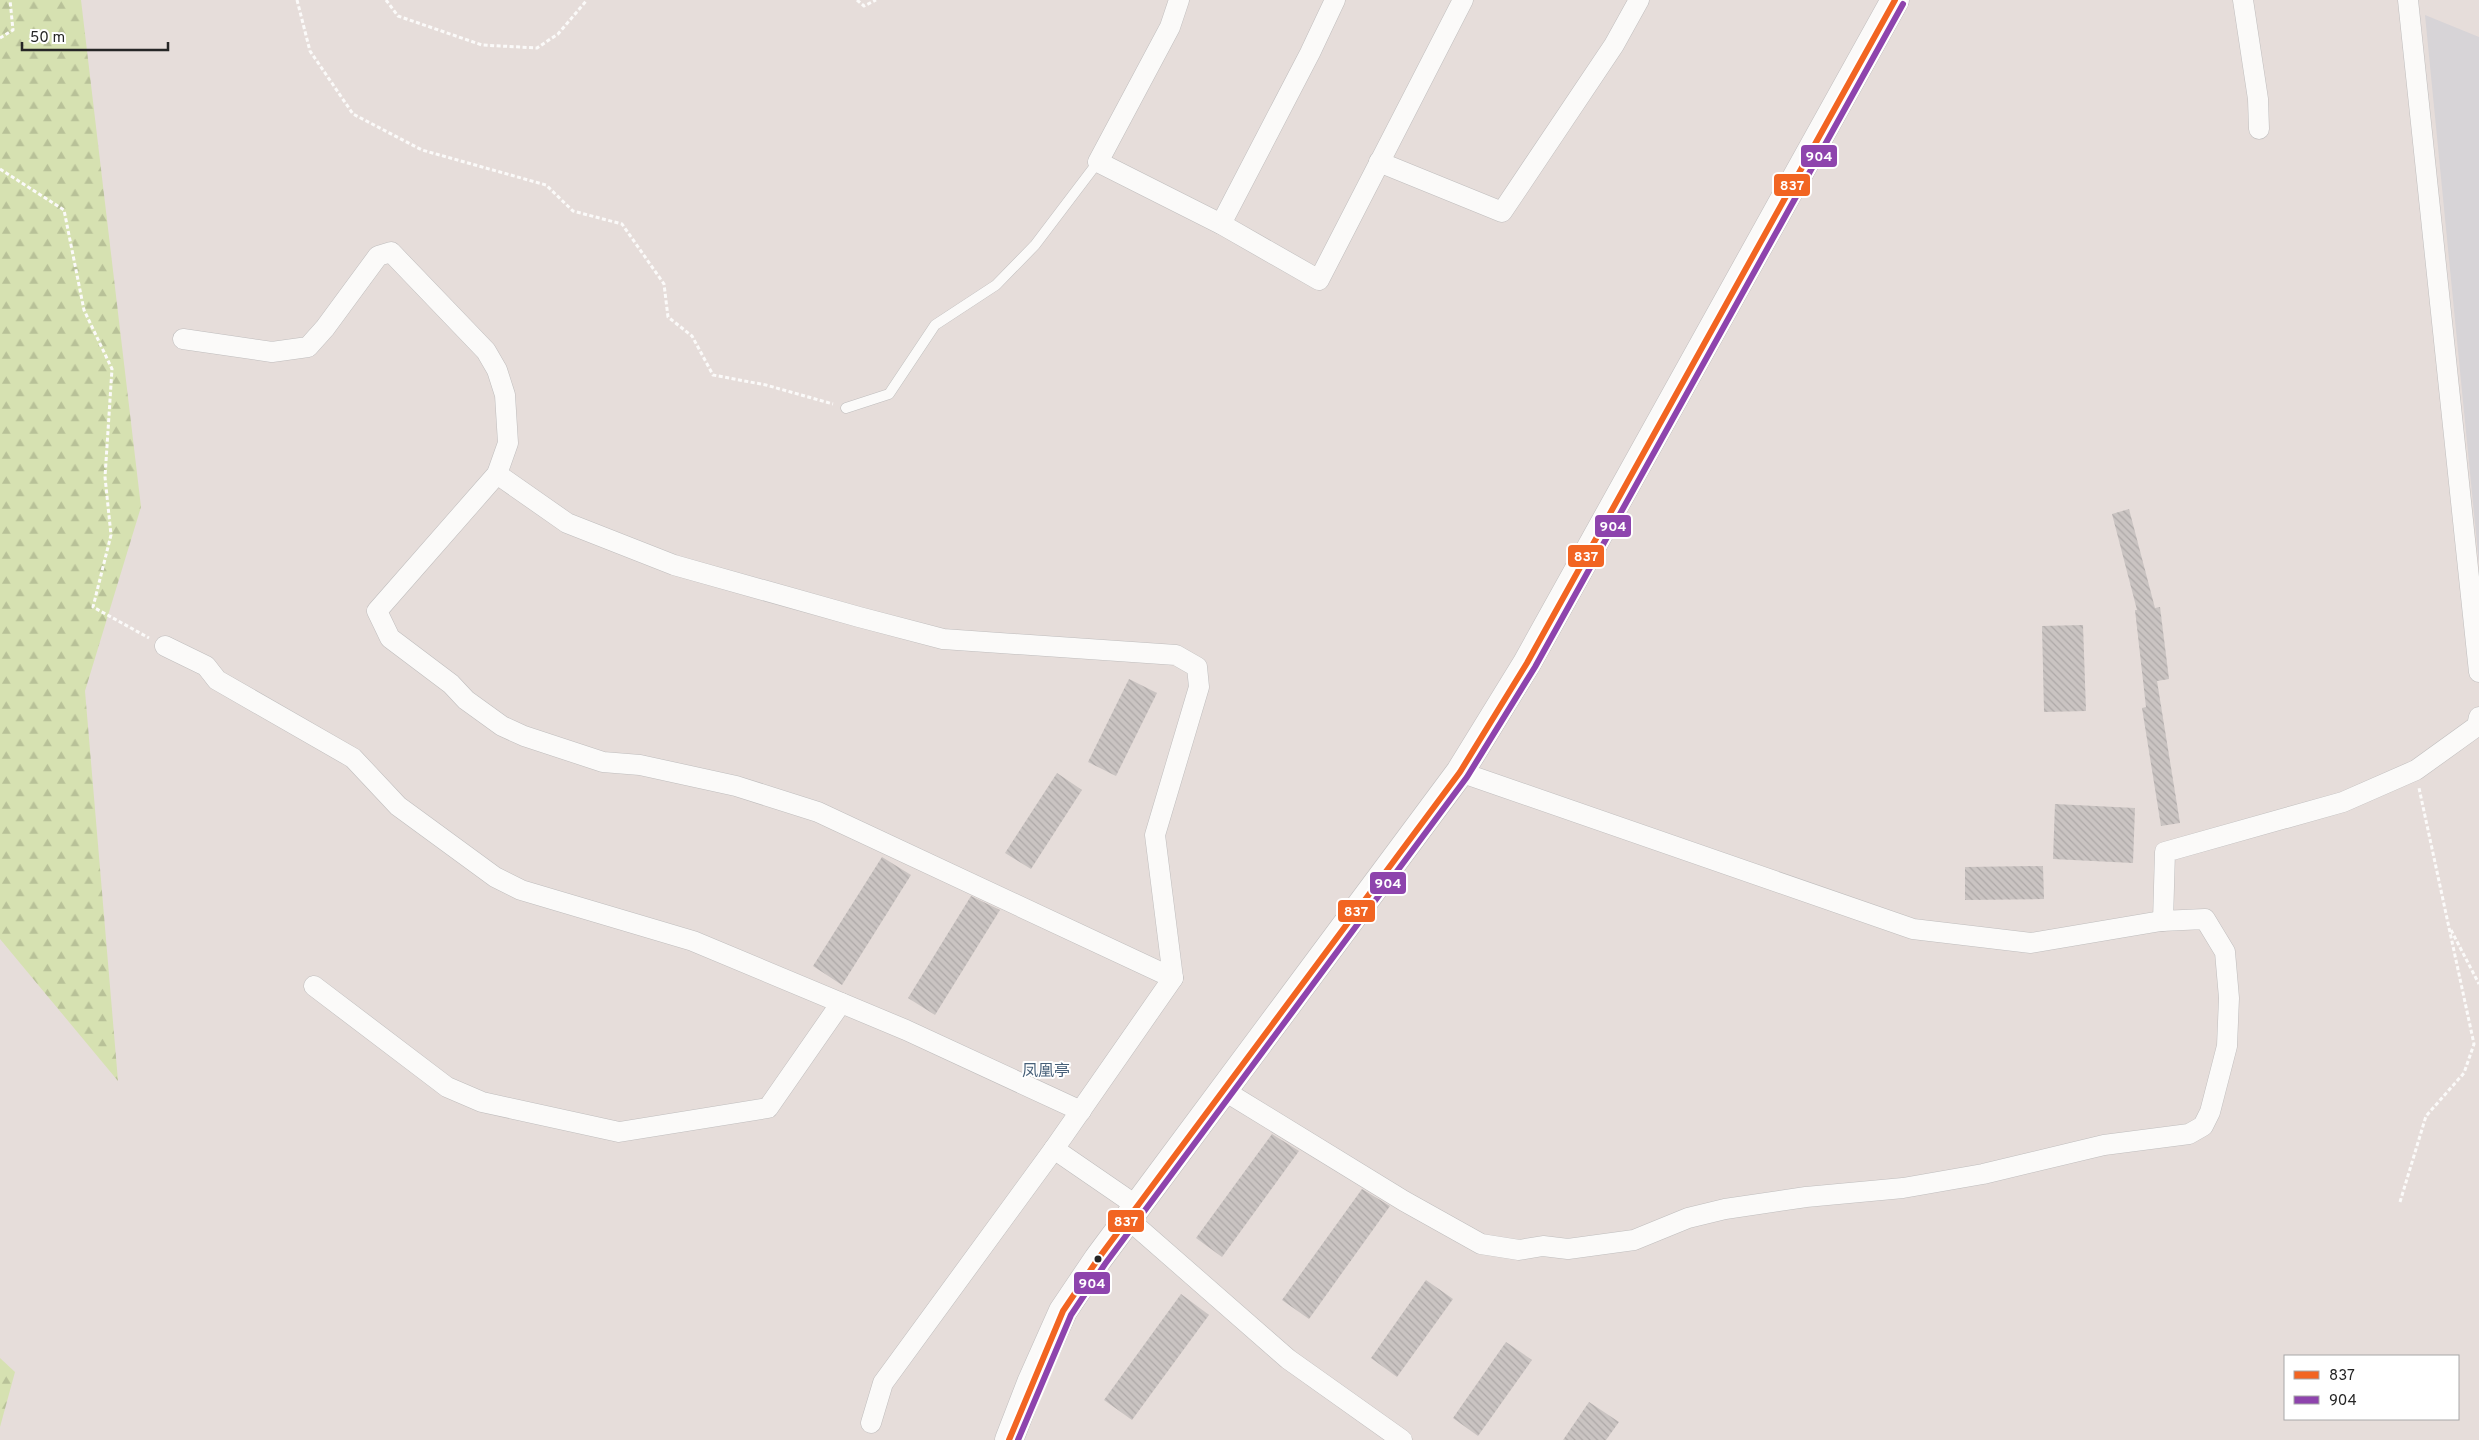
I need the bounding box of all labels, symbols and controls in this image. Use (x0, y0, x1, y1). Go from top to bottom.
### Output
scale bar (22, 20, 169, 52)
text: 50 m (30, 29, 65, 48)
line badge: 904 (1800, 144, 1838, 168)
text: 904 (1806, 149, 1832, 166)
line badge: 837 (1773, 173, 1811, 197)
text: 837 (1780, 178, 1804, 195)
line badge: 904 (1594, 514, 1632, 538)
text: 904 (1600, 519, 1626, 536)
line badge: 837 (1567, 544, 1605, 568)
text: 837 (1574, 549, 1598, 566)
line badge: 904 (1369, 871, 1407, 895)
text: 904 (1375, 876, 1401, 893)
line badge: 837 (1337, 899, 1376, 923)
text: 837 (1344, 904, 1368, 921)
district label: 凤凰亭 (1022, 1062, 1070, 1082)
line badge: 837 (1107, 1209, 1145, 1233)
text: 837 (1114, 1214, 1138, 1231)
unlabelled marker (1093, 1254, 1103, 1264)
line badge: 904 (1073, 1271, 1111, 1295)
text: 904 (1079, 1276, 1105, 1293)
legend (2284, 1355, 2459, 1420)
text: 837 (2329, 1367, 2355, 1386)
text: 904 (2329, 1392, 2357, 1411)

